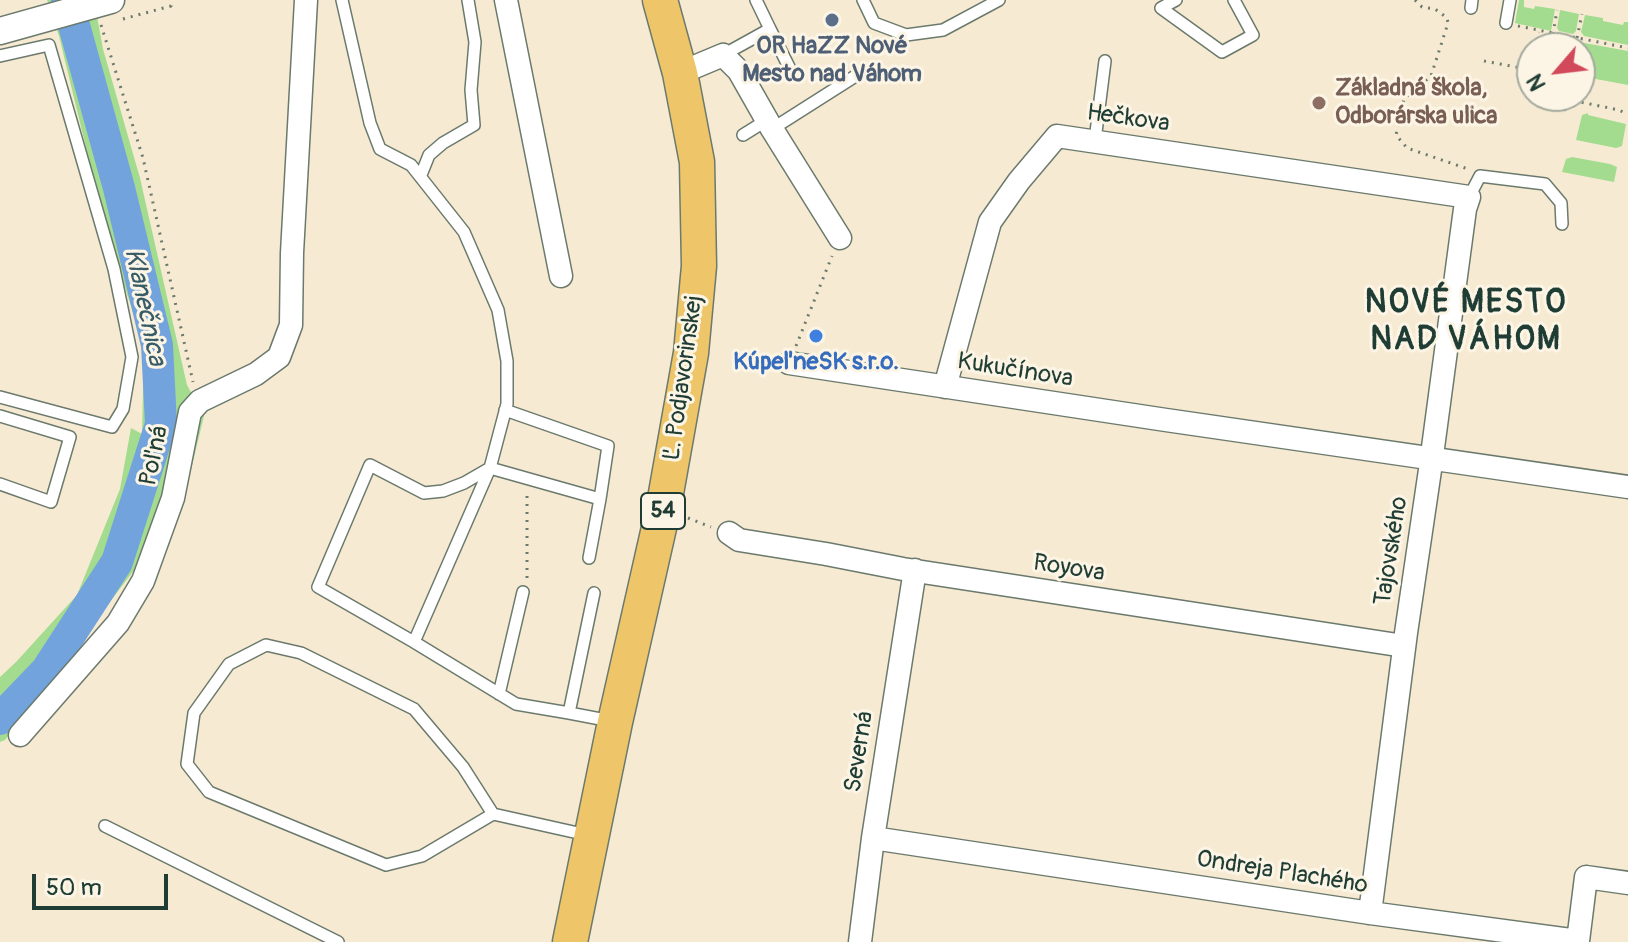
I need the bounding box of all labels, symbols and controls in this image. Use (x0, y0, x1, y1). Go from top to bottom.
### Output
marker: OR HaZZ Nové Mesto nad Váhom (823, 11, 841, 29)
north arrow (1516, 32, 1596, 112)
place label: OR HaZZ Nové Mesto nad Váhom (742, 33, 922, 89)
text: N (1521, 69, 1552, 95)
place label: Základná škola, Odborárska ulica (1335, 75, 1498, 131)
marker: Základná škola, Odborárska ulica (1310, 94, 1328, 112)
street label: Hečkova (1085, 99, 1171, 139)
water label: Klanečnica (116, 246, 172, 368)
district label: NOVÉ MESTO NAD VÁHOM (1365, 285, 1567, 360)
street label: Ľ. Podjavorinskej (658, 294, 710, 462)
marker: KúpeľneSK s.r.o. (807, 327, 825, 345)
street label: Kukučínova (955, 348, 1075, 394)
place label: KúpeľneSK s.r.o. (733, 349, 899, 377)
street label: Poľná (135, 423, 175, 489)
road number: 54 (641, 493, 685, 529)
street label: Tajovského (1369, 494, 1415, 608)
street label: Royova (1031, 549, 1107, 589)
street label: Severná (839, 709, 881, 795)
street label: Ondreja Plachého (1194, 845, 1370, 901)
scale bar (36, 858, 172, 908)
text: 50 m (46, 873, 102, 902)

